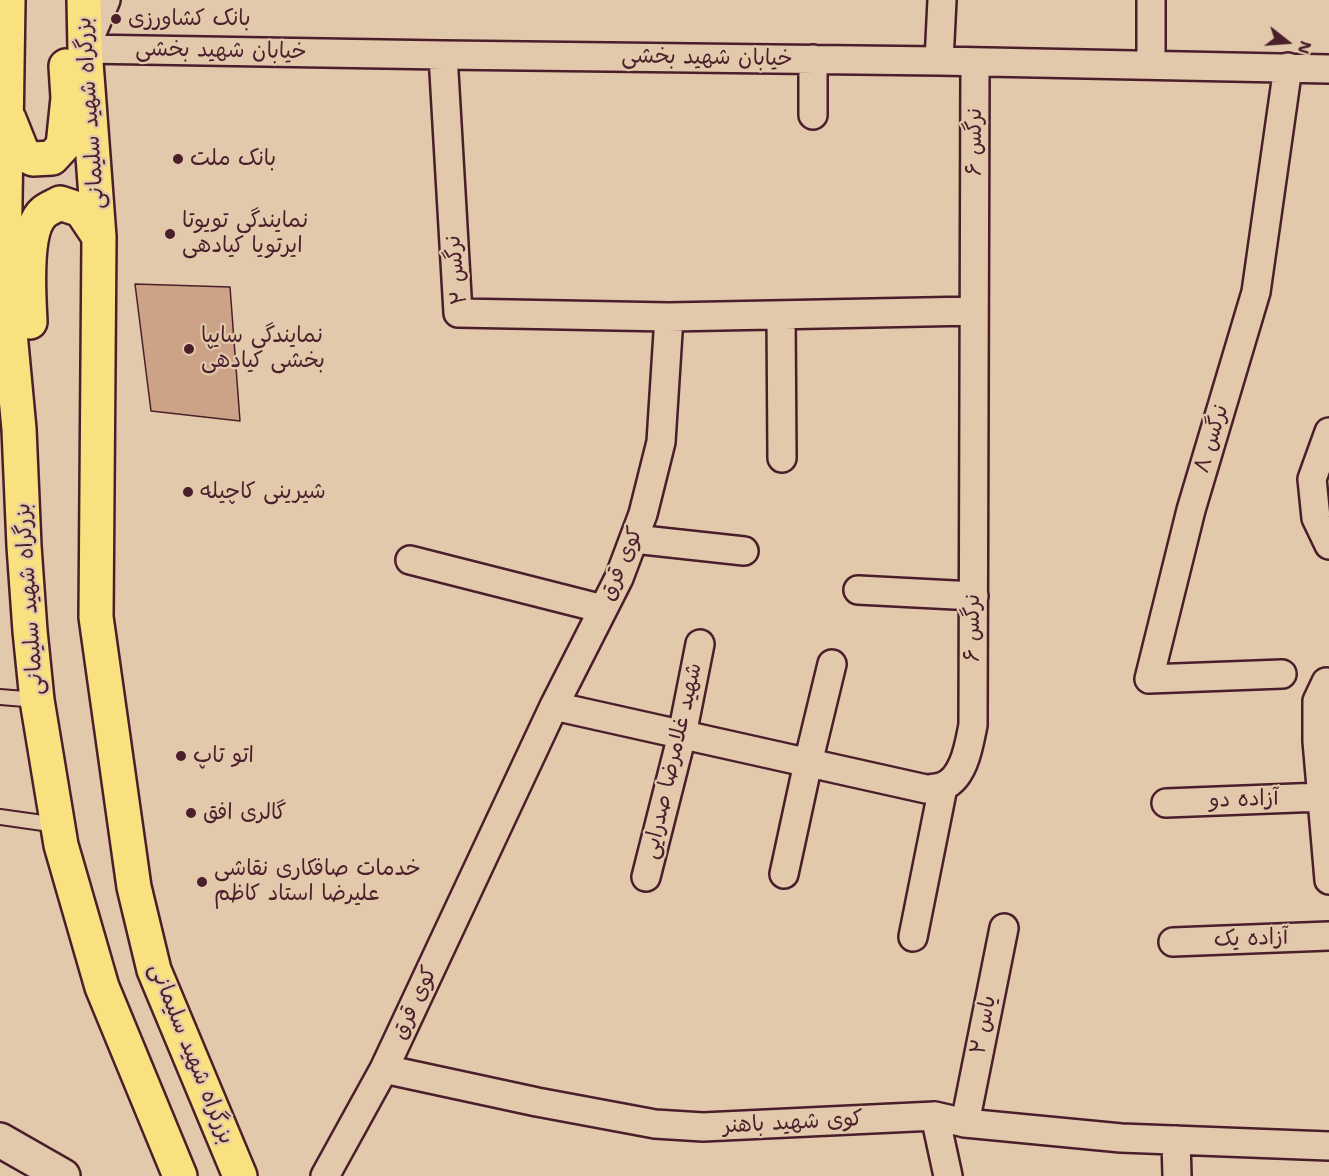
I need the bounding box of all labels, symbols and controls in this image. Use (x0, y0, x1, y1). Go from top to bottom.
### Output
place label: بانک کشاورزی (128, 6, 251, 32)
marker: بانک کشاورزی (109, 12, 123, 26)
north arrow (1257, 12, 1317, 72)
street label: بزرگراه شهید سلیمانی (71, 16, 111, 210)
street label: خیابان شهید بخشی (135, 36, 307, 66)
text: N (1293, 38, 1317, 57)
street label: خیابان شهید بخشی (621, 43, 793, 73)
street label: نرگس ۶ (962, 108, 988, 176)
place label: بانک ملت (190, 146, 276, 172)
marker: بانک ملت (171, 152, 185, 166)
place label: نمایندگی تویوتا ایرتویا کیادهی (182, 208, 308, 260)
marker: نمایندگی تویوتا ایرتویا کیادهی (163, 227, 177, 241)
street label: نرگس ۲ (440, 234, 474, 306)
place label: نمایندگی سایپا بخشی کیادهی (201, 323, 325, 374)
marker: نمایندگی سایپا بخشی کیادهی (182, 342, 196, 356)
street label: نرگس ۸ (1189, 402, 1235, 476)
place label: شیرینی کاچیله (200, 479, 326, 505)
marker: شیرینی کاچیله (181, 485, 195, 499)
street label: بزرگراه شهید سلیمانی (10, 502, 50, 696)
street label: کوی قرق (595, 523, 649, 605)
street label: نرگس ۶ (960, 594, 986, 662)
street label: شهید غلامرضا صدرایی (638, 660, 708, 862)
place label: اتو تاپ (193, 743, 254, 769)
marker: اتو تاپ (174, 749, 188, 763)
street label: آزاده دو (1209, 786, 1279, 814)
place label: گالری افق (203, 800, 287, 826)
marker: گالری افق (184, 806, 198, 820)
place label: خدمات صافکاری نقاشی علیرضا استاد کاظم (214, 856, 421, 908)
marker: خدمات صافکاری نقاشی علیرضا استاد کاظم (195, 875, 209, 889)
street label: آزاده یک (1213, 925, 1289, 953)
street label: بزرگراه شهید سلیمانی (143, 960, 239, 1148)
street label: کوی قرق (387, 962, 443, 1044)
street label: یاس ۲ (965, 993, 1003, 1057)
street label: کوی شهید باهنر (722, 1106, 864, 1140)

